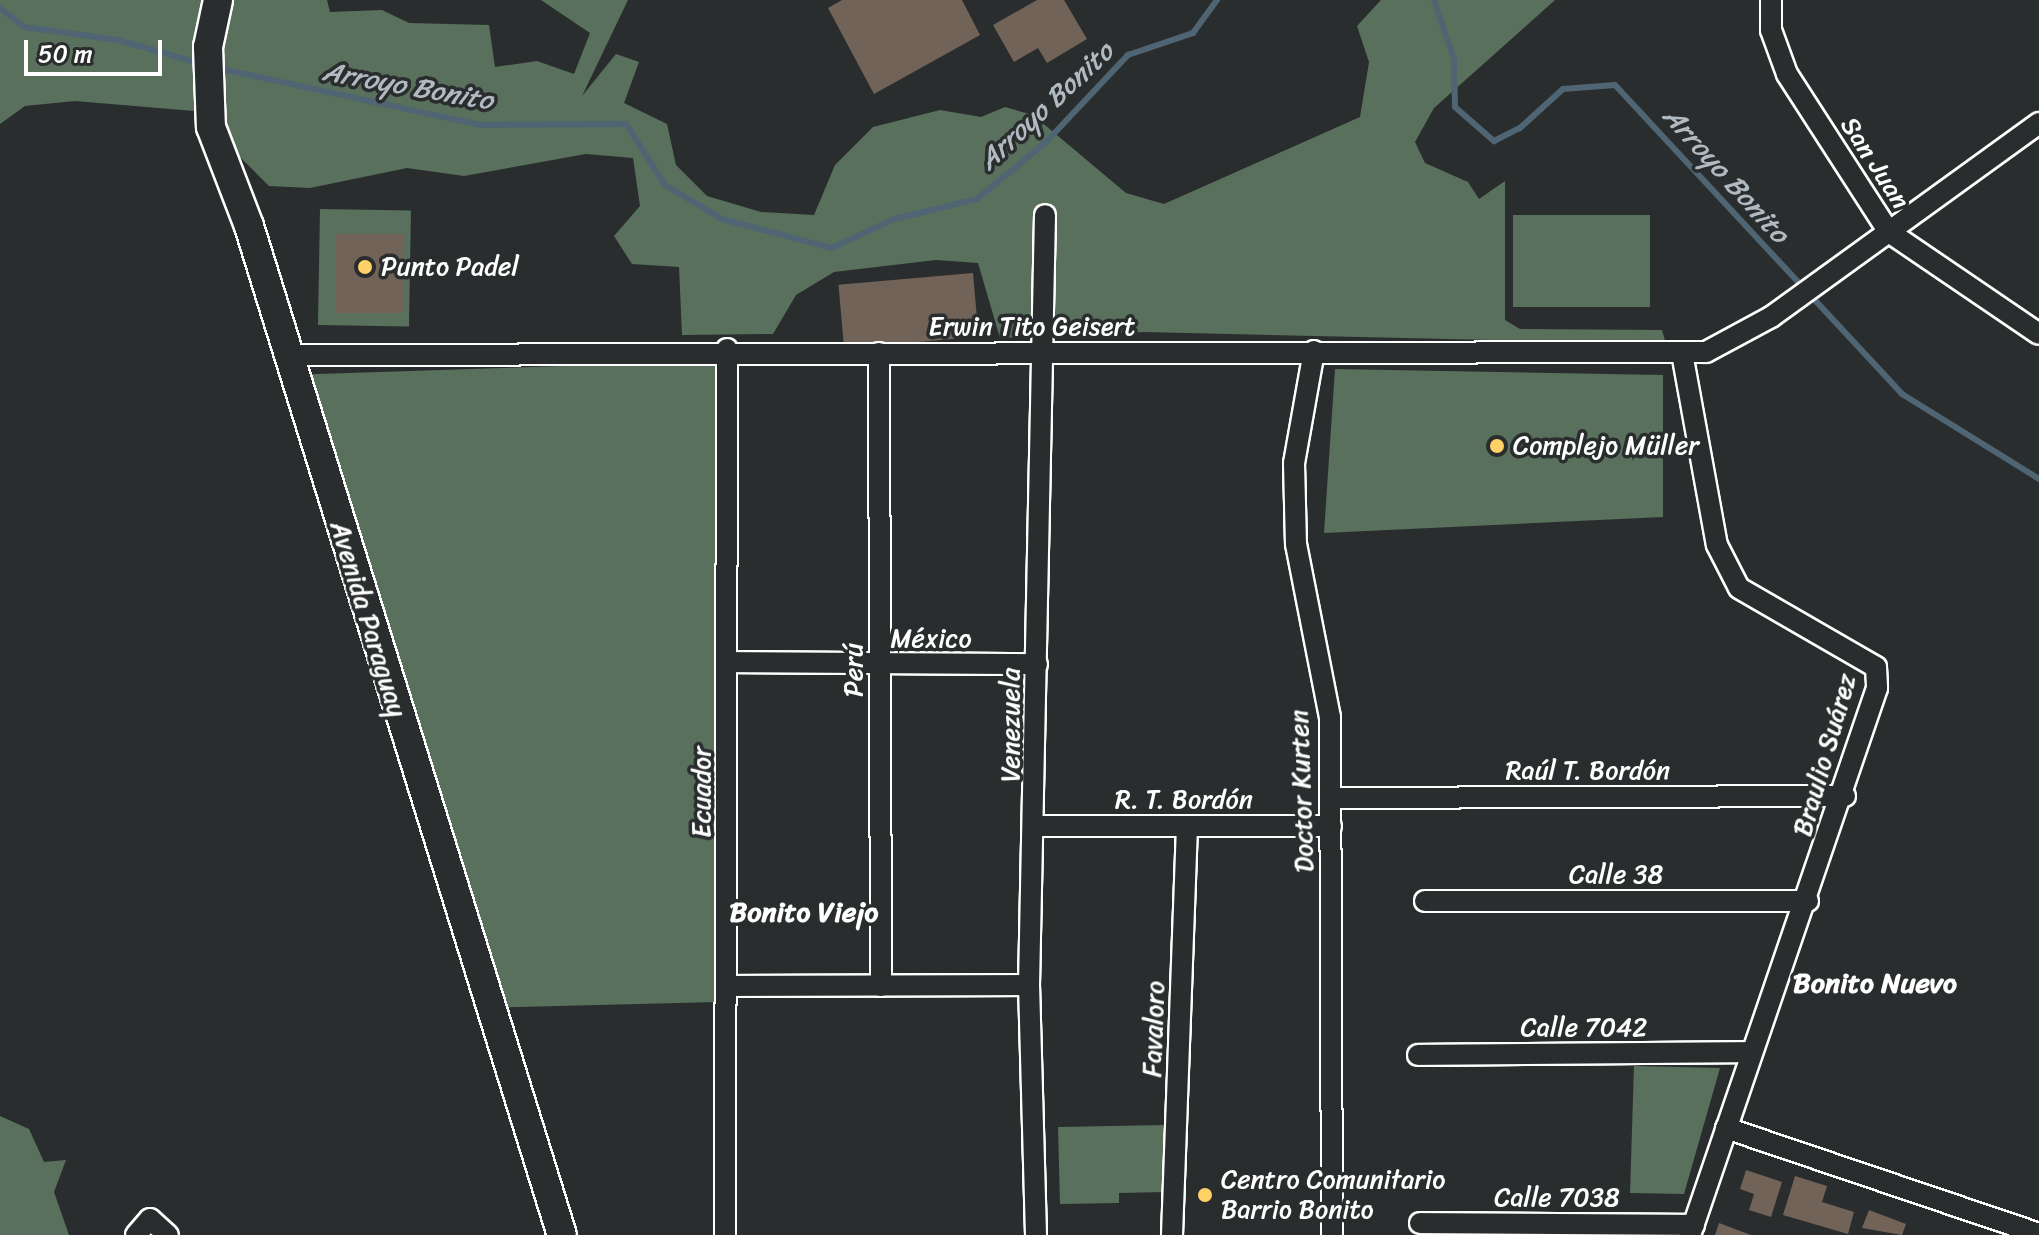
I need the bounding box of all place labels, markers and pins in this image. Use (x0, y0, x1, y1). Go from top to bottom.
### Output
place label: Punto Padel (381, 251, 519, 283)
marker: Punto Padel (356, 258, 374, 276)
place label: Complejo Müller (1513, 430, 1699, 462)
marker: Complejo Müller (1488, 437, 1506, 455)
place label: Centro Comunitario Barrio Bonito (1221, 1164, 1445, 1226)
marker: Centro Comunitario Barrio Bonito (1196, 1186, 1214, 1204)

